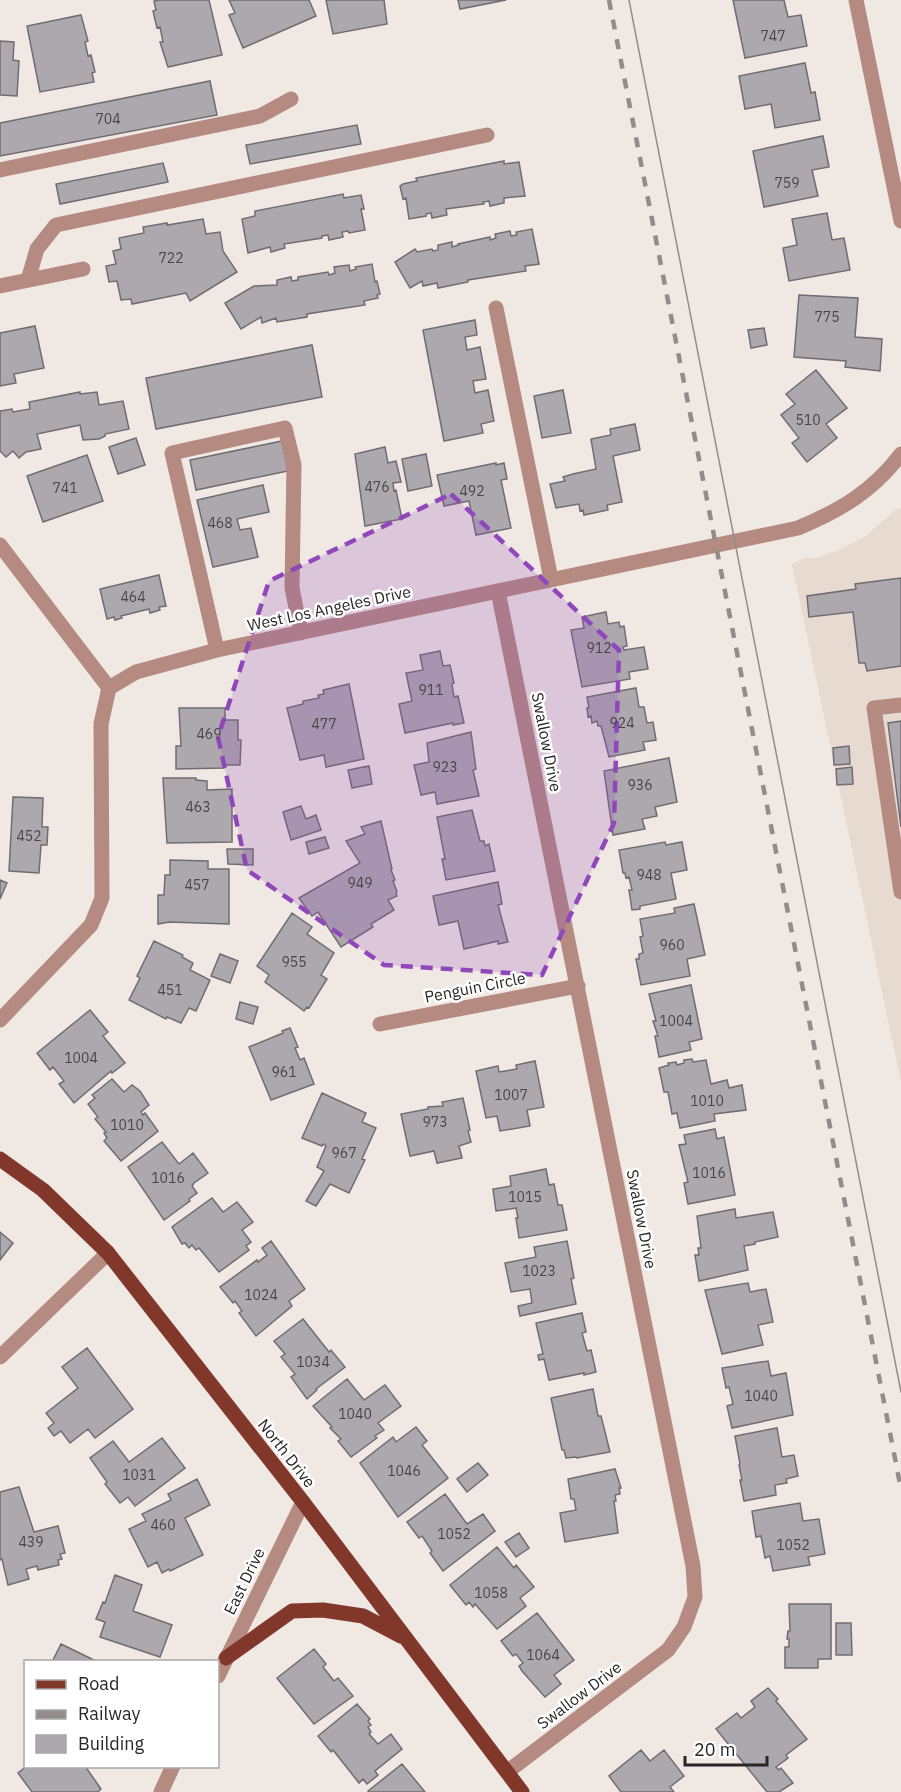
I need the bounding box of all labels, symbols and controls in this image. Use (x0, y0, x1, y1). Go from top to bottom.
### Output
house number: 747 (760, 27, 786, 45)
house number: 704 (95, 110, 121, 128)
house number: 759 (774, 174, 800, 192)
house number: 722 (158, 249, 184, 267)
house number: 775 (814, 308, 840, 326)
house number: 510 (795, 411, 821, 429)
house number: 476 (364, 478, 390, 496)
house number: 741 (52, 479, 78, 497)
house number: 492 (459, 482, 485, 500)
house number: 468 (207, 514, 233, 532)
street label: West Los Angeles Drive (245, 581, 413, 635)
house number: 464 (120, 588, 146, 606)
house number: 912 (586, 639, 612, 657)
house number: 911 (418, 681, 444, 699)
street label: Swallow Drive (528, 691, 566, 794)
house number: 924 (609, 714, 635, 732)
house number: 477 (311, 715, 337, 733)
house number: 469 (196, 725, 222, 743)
house number: 923 (432, 758, 458, 776)
house number: 936 (627, 776, 653, 794)
house number: 463 (185, 798, 211, 816)
house number: 452 (16, 827, 42, 845)
house number: 948 (636, 866, 662, 884)
house number: 949 (347, 874, 373, 892)
house number: 457 (184, 876, 210, 894)
house number: 960 (659, 936, 685, 954)
house number: 955 (281, 953, 307, 971)
street label: Penguin Circle (423, 967, 527, 1007)
house number: 451 (157, 981, 183, 999)
house number: 1004 (659, 1012, 693, 1030)
house number: 1004 (64, 1049, 98, 1067)
house number: 961 (271, 1063, 297, 1081)
house number: 1007 (494, 1086, 528, 1104)
house number: 1010 (690, 1092, 724, 1110)
house number: 973 (422, 1113, 448, 1131)
house number: 1010 (110, 1116, 144, 1134)
house number: 967 (331, 1144, 357, 1162)
house number: 1016 (692, 1164, 726, 1182)
street label: Swallow Drive (623, 1168, 661, 1271)
house number: 1016 (151, 1169, 185, 1187)
house number: 1015 (508, 1188, 542, 1206)
house number: 1023 (522, 1262, 556, 1280)
house number: 1024 (244, 1286, 278, 1304)
house number: 1034 (296, 1353, 330, 1371)
house number: 1040 (744, 1387, 778, 1405)
house number: 1040 (338, 1405, 372, 1423)
street label: North Drive (254, 1415, 320, 1492)
house number: 1046 (387, 1462, 421, 1480)
house number: 1031 (122, 1466, 156, 1484)
house number: 460 (150, 1516, 176, 1534)
house number: 1052 (437, 1525, 471, 1543)
house number: 439 (18, 1533, 44, 1551)
house number: 1052 (776, 1536, 810, 1554)
street label: East Drive (219, 1544, 269, 1618)
house number: 1058 (474, 1584, 508, 1602)
house number: 1064 (526, 1646, 560, 1664)
street label: Swallow Drive (533, 1657, 625, 1733)
legend (24, 1660, 219, 1768)
text: Road (78, 1672, 119, 1695)
text: Railway (78, 1702, 140, 1725)
scale bar (685, 1729, 768, 1767)
text: Building (78, 1732, 145, 1755)
text: 20 m (694, 1738, 736, 1761)

